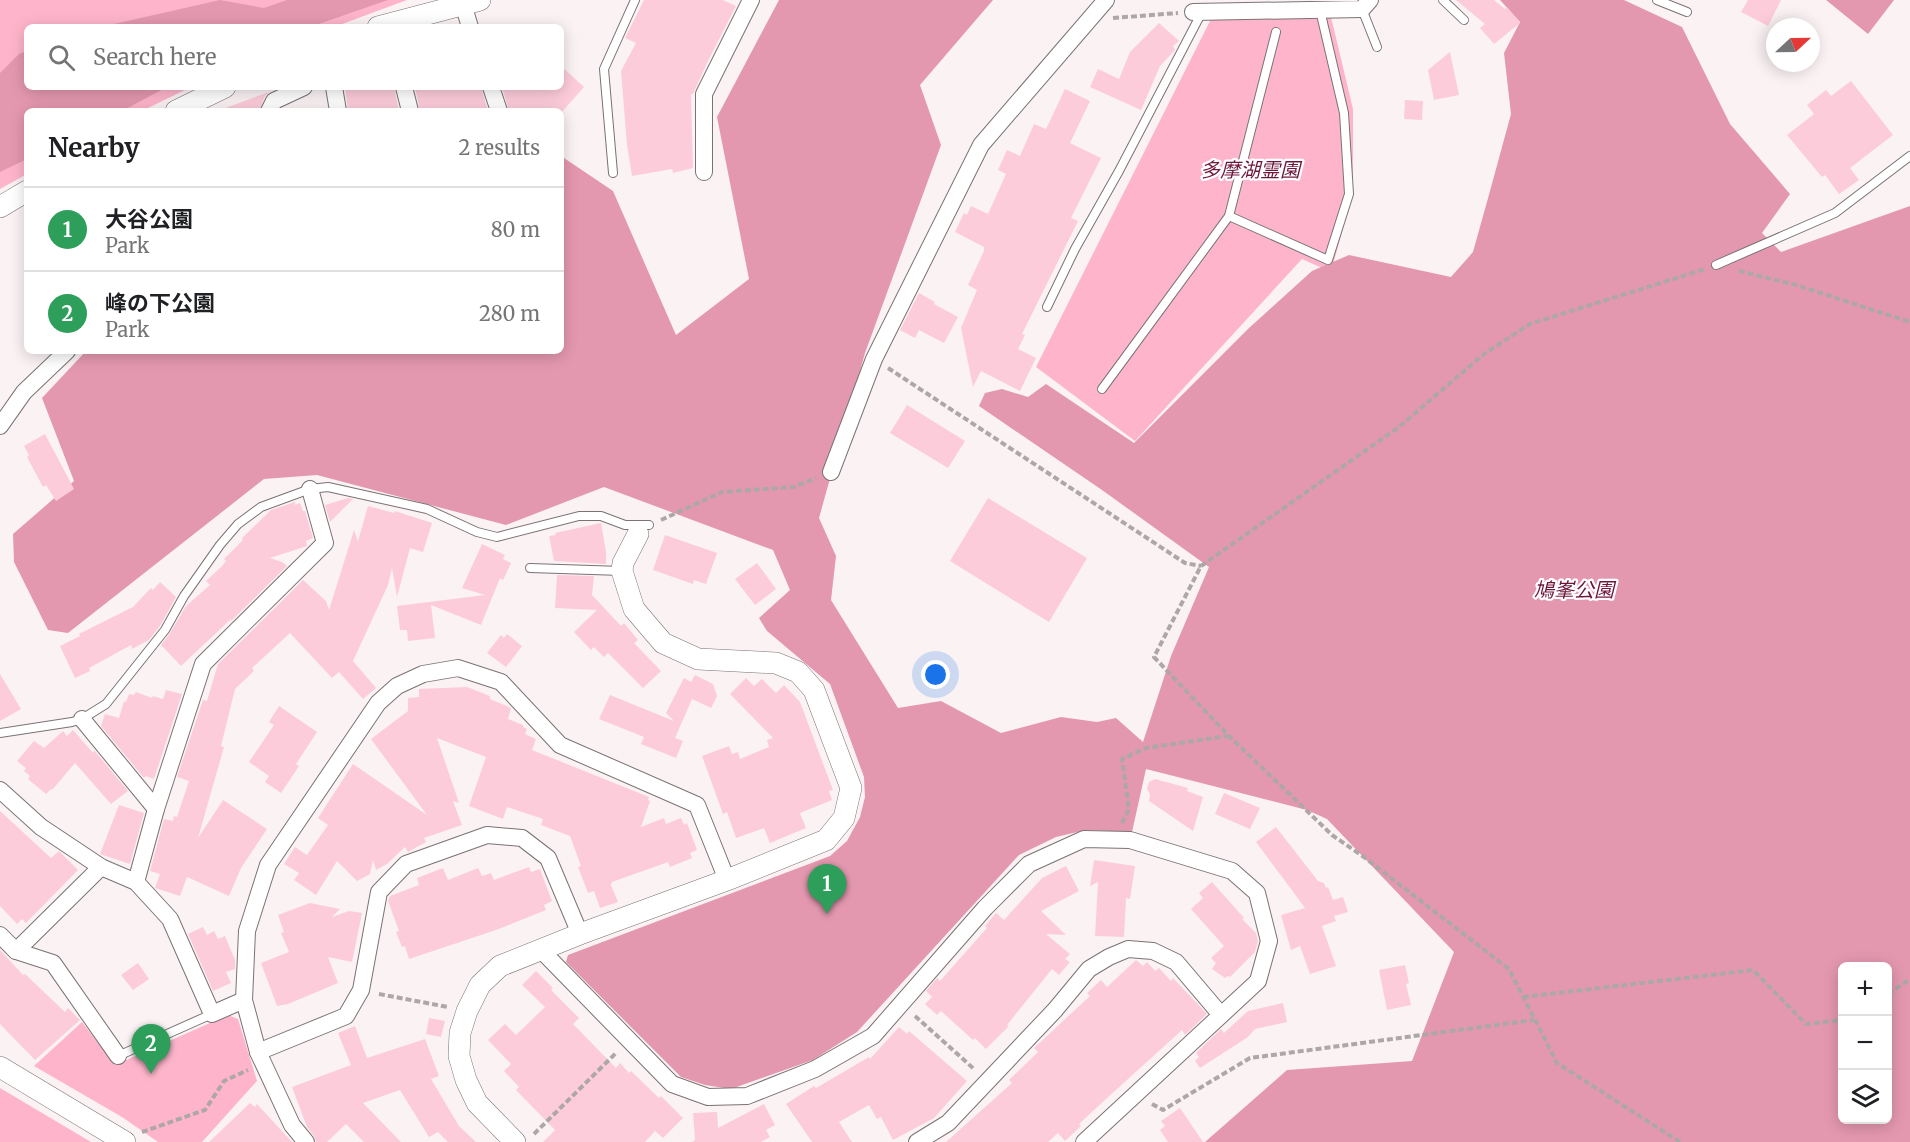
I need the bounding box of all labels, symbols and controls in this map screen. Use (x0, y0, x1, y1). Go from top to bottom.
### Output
north arrow (1766, 18, 1820, 72)
search box (24, 24, 564, 90)
icon: search (45, 41, 78, 74)
text: Search here (93, 43, 216, 71)
text: Nearby (48, 131, 140, 164)
text: 2 results (458, 135, 540, 160)
park label: 多摩湖霊園 (1200, 157, 1303, 182)
text: 大谷公園 (105, 205, 193, 233)
text: 1 (63, 217, 72, 242)
text: 80 m (491, 217, 540, 242)
text: Park (105, 233, 149, 258)
text: 峰の下公園 (105, 289, 215, 317)
text: 2 (62, 301, 73, 326)
text: 280 m (479, 301, 540, 326)
text: Park (105, 317, 149, 342)
park label: 鳩峯公園 (1534, 577, 1617, 602)
your location (921, 660, 950, 689)
pin: 1 (808, 864, 846, 914)
map controls (1838, 962, 1892, 1124)
button: + (1838, 962, 1892, 1016)
button: − (1838, 1016, 1892, 1070)
pin: 2 (132, 1024, 170, 1074)
button: layers (1838, 1070, 1892, 1124)

